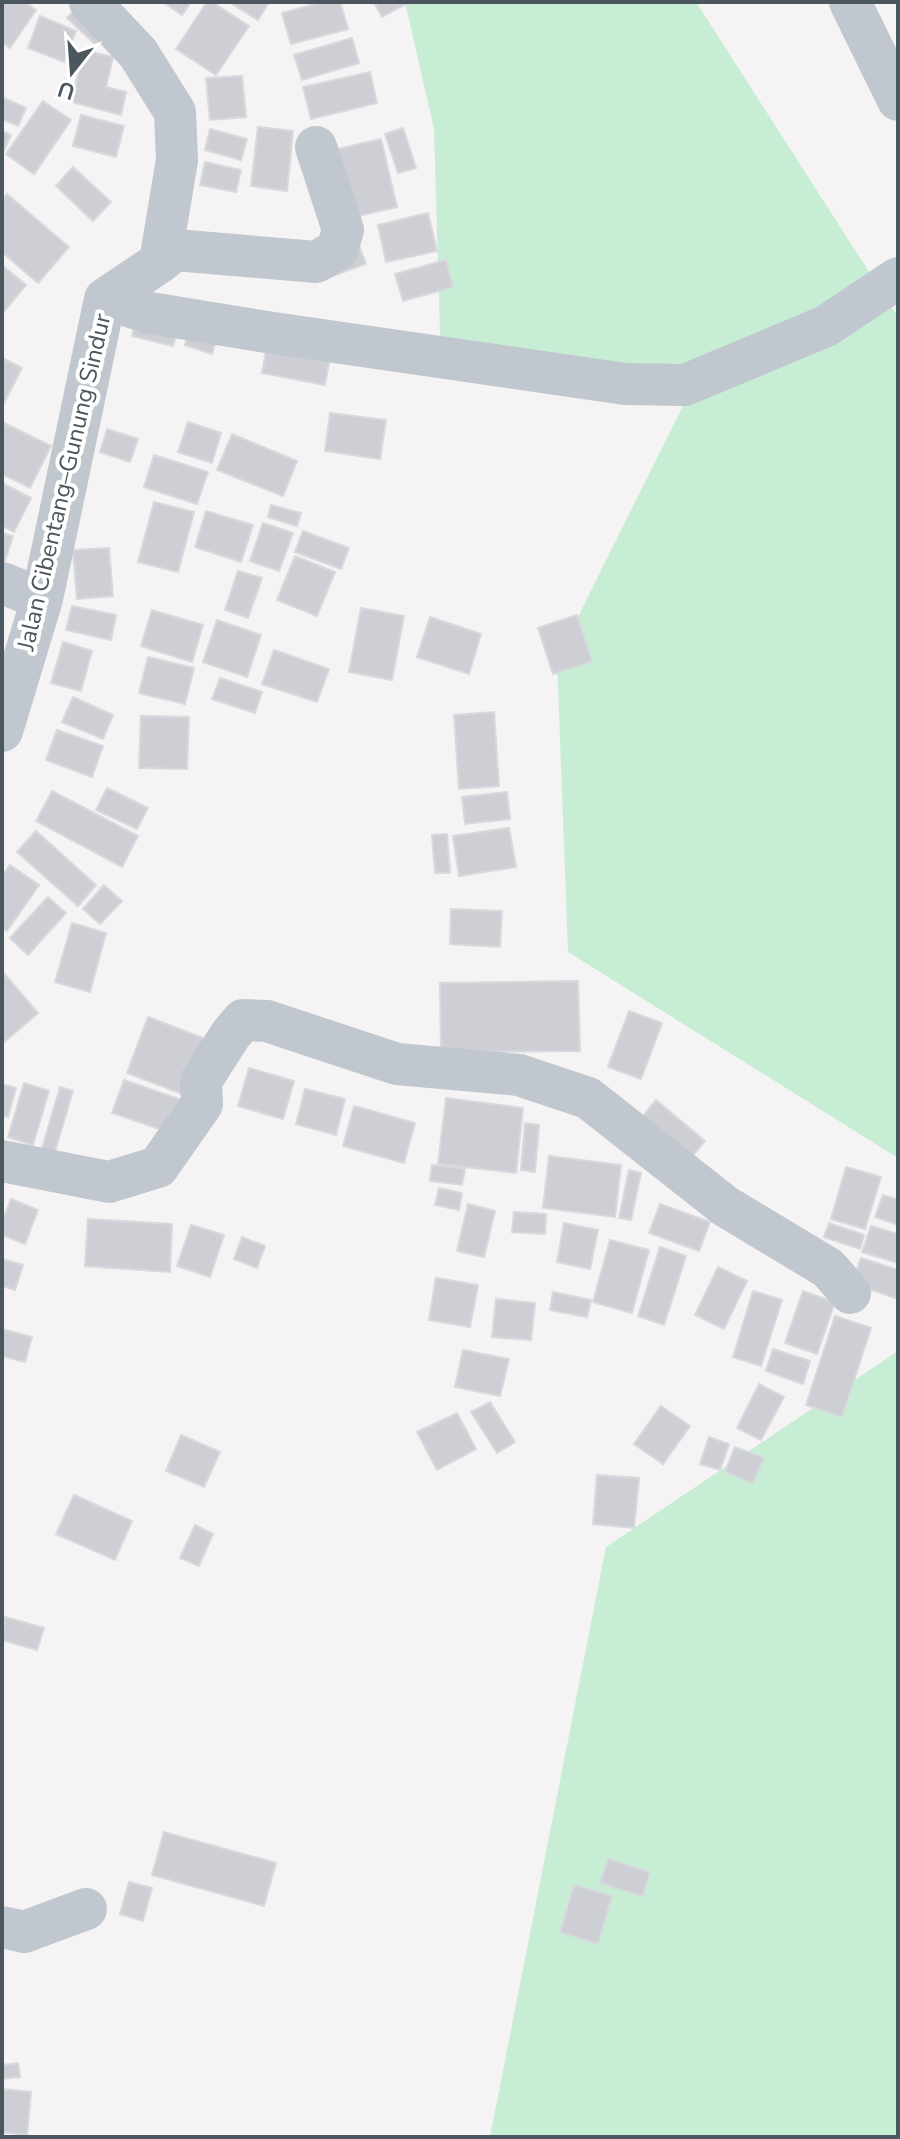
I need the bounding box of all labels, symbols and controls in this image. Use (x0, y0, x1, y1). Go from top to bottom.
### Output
north arrow (32, 32, 112, 112)
text: U (54, 73, 79, 107)
street label: Jalan Cibentang–Gunung Sindur (9, 310, 118, 655)

